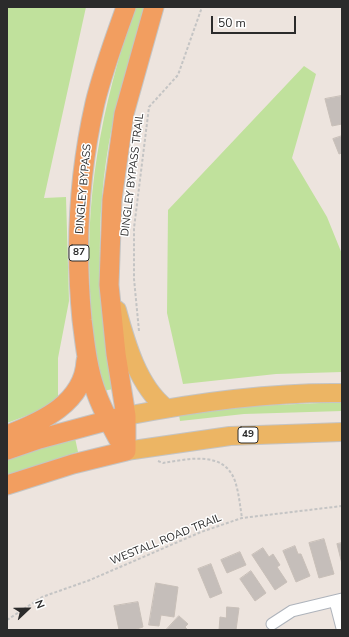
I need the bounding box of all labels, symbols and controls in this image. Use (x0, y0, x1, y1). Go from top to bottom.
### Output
scale bar (213, 8, 298, 34)
text: 50 m (218, 15, 246, 31)
street label: DINGLEY BYPASS TRAIL (119, 113, 147, 237)
street label: DINGLEY BYPASS (73, 143, 95, 235)
road number: 87 (69, 245, 89, 261)
road number: 49 (238, 427, 258, 443)
street label: WESTALL ROAD TRAIL (108, 512, 224, 568)
north arrow (8, 589, 48, 629)
text: N (31, 598, 48, 611)

